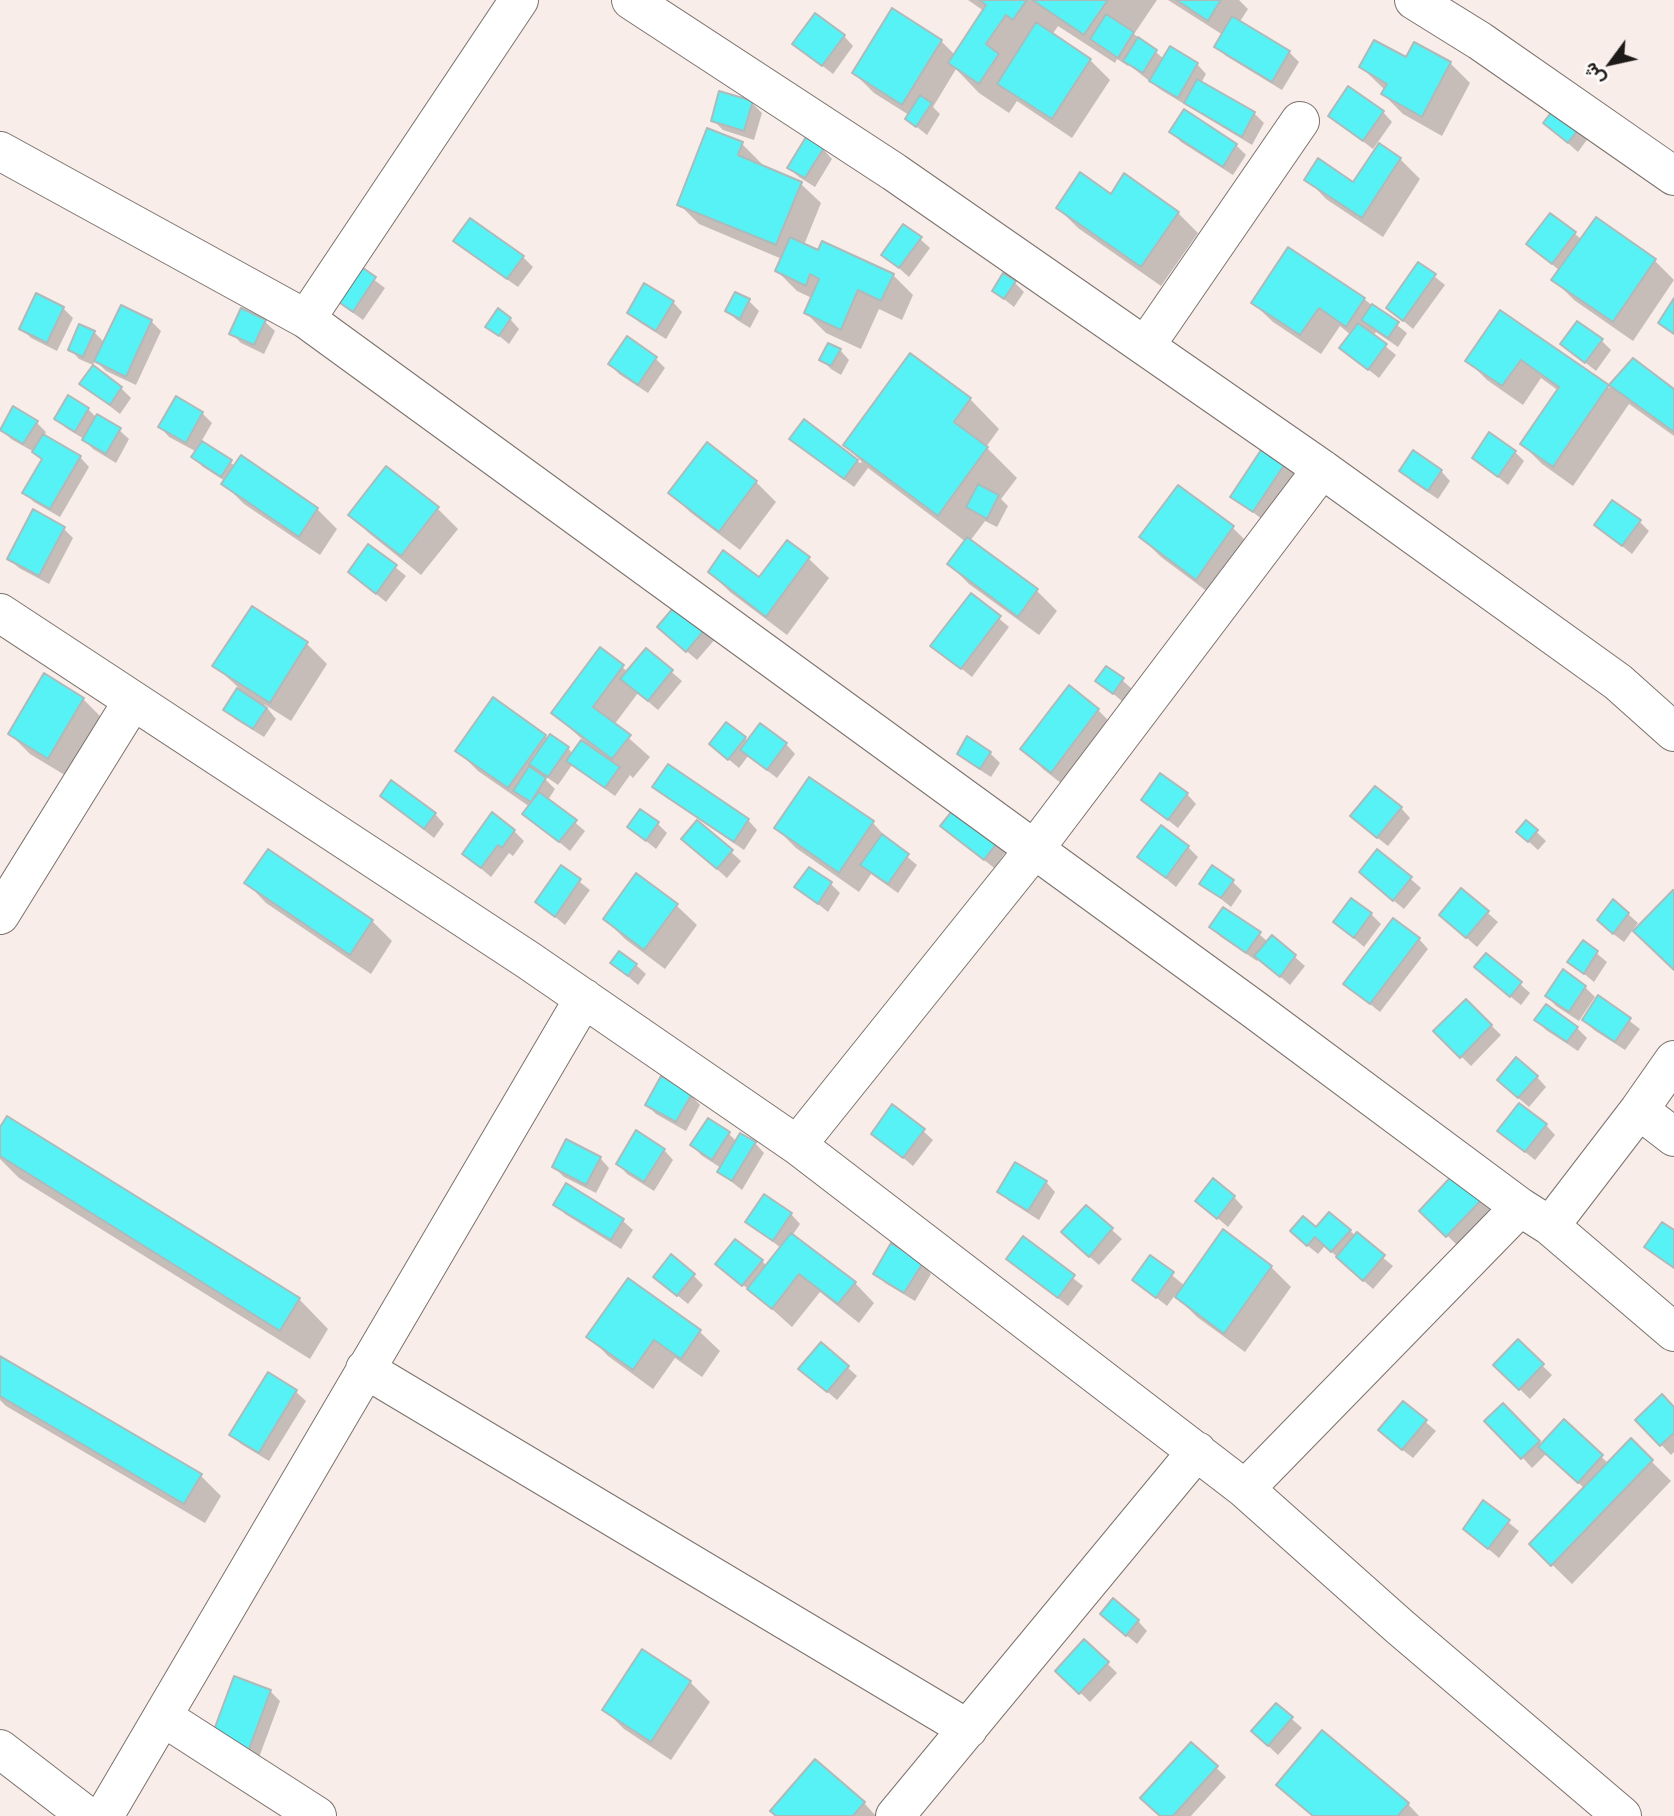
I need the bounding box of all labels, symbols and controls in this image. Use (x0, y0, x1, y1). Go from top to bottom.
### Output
north arrow (1576, 28, 1646, 98)
text: ش (1577, 59, 1609, 91)

